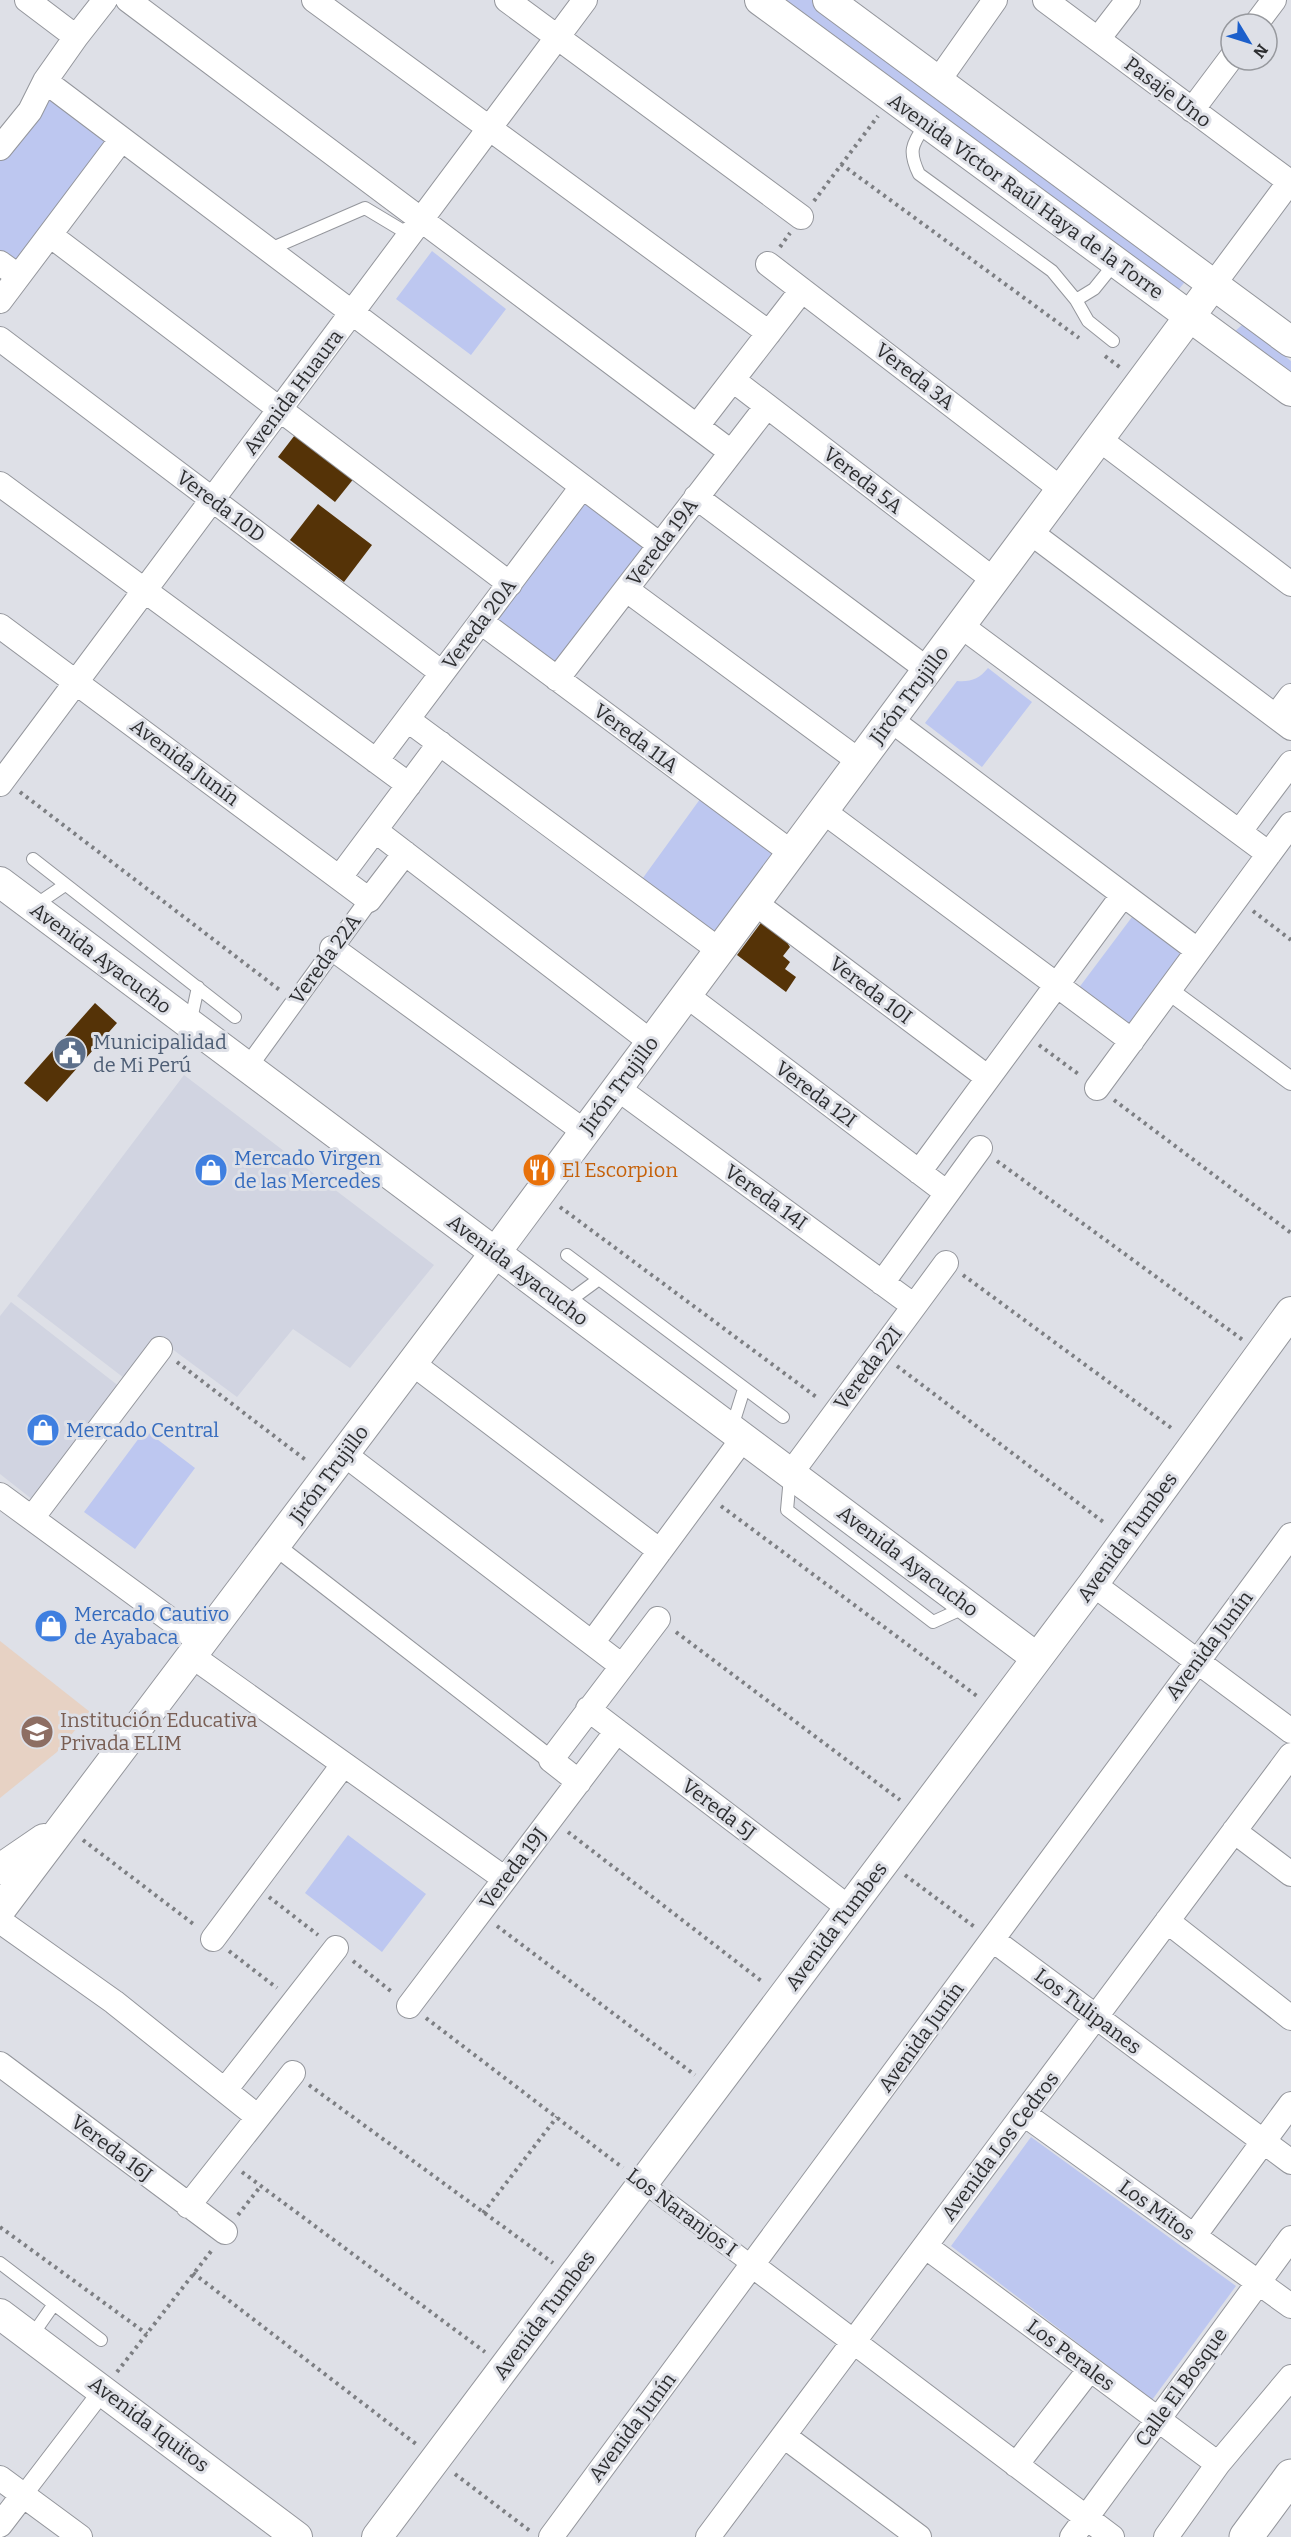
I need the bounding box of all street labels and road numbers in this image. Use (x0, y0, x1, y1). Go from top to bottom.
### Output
street label: Pasaje Uno (1119, 52, 1216, 133)
street label: Avenida Víctor Raúl Haya de la Torre (884, 88, 1168, 304)
street label: Avenida Huaura (238, 325, 348, 459)
street label: Vereda 3A (871, 338, 960, 415)
street label: Vereda 5A (819, 442, 908, 519)
street label: Vereda 10D (172, 465, 270, 547)
street label: Vereda 19A (621, 493, 703, 590)
street label: Vereda 20A (437, 573, 521, 674)
street label: Jirón Trujillo (864, 642, 954, 750)
street label: Vereda 11A (589, 698, 684, 778)
street label: Avenida Junín (126, 713, 244, 811)
street label: Avenida Ayacucho (26, 897, 176, 1019)
street label: Vereda 22A (284, 909, 366, 1009)
street label: Vereda 10I (825, 951, 917, 1029)
street label: Jirón Trujillo (574, 1032, 664, 1140)
street label: Vereda 12I (771, 1056, 861, 1132)
street label: Vereda 14I (720, 1159, 812, 1235)
street label: Avenida Ayacucho (443, 1209, 593, 1331)
street label: Vereda 22I (829, 1322, 907, 1414)
street label: Jirón Trujillo (284, 1421, 374, 1529)
street label: Avenida Tumbes (1072, 1468, 1182, 1606)
street label: Avenida Ayacucho (833, 1500, 983, 1622)
street label: Avenida Junín (1160, 1586, 1258, 1704)
street label: Vereda 5J (677, 1773, 761, 1845)
street label: Vereda 19J (475, 1823, 551, 1913)
street label: Avenida Tumbes (780, 1857, 892, 1995)
street label: Los Tulipanes (1030, 1963, 1146, 2059)
street label: Avenida Junín (873, 1977, 969, 2096)
street label: Avenida Los Cedros (936, 2067, 1064, 2225)
street label: Vereda 16J (67, 2110, 157, 2186)
street label: Los Naranjos I (622, 2163, 742, 2262)
street label: Los Mitos (1114, 2175, 1200, 2245)
street label: Avenida Tumbes (488, 2246, 600, 2384)
street label: Los Perales (1022, 2314, 1120, 2396)
street label: Calle El Bosque (1130, 2323, 1232, 2451)
street label: Avenida Junín (583, 2368, 681, 2486)
street label: Avenida Iquitos (84, 2371, 214, 2477)

